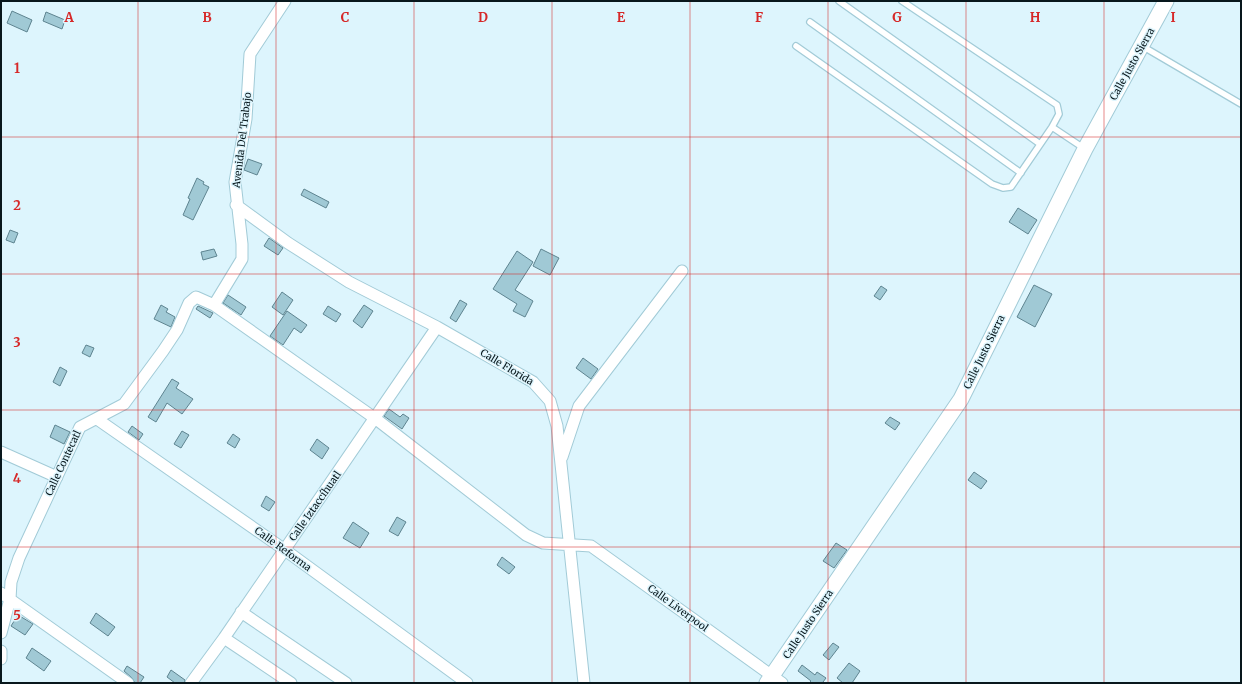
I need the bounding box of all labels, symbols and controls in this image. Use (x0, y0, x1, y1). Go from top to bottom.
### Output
text: A (63, 9, 74, 26)
text: B (202, 9, 212, 26)
text: C (341, 9, 350, 26)
text: D (478, 9, 488, 26)
text: E (617, 9, 626, 26)
text: F (755, 9, 763, 26)
text: G (892, 9, 902, 26)
text: H (1030, 9, 1041, 26)
text: I (1170, 9, 1176, 26)
street label: Calle Justo Sierra (1107, 25, 1158, 102)
text: 1 (14, 60, 20, 77)
street label: Avenida Del Trabajo (230, 91, 254, 189)
text: 2 (13, 197, 21, 214)
street label: Calle Justo Sierra (960, 312, 1008, 391)
text: 3 (13, 334, 21, 351)
street label: Calle Florida (478, 346, 537, 388)
street label: Calle Contecatl (42, 428, 84, 498)
street label: Calle Iztaccíhuatl (286, 468, 344, 544)
text: 4 (13, 470, 22, 487)
street label: Calle Reforma (252, 524, 315, 574)
street label: Calle Liverpool (645, 582, 711, 634)
street label: Calle Justo Sierra (780, 586, 836, 661)
text: 5 (13, 607, 21, 624)

